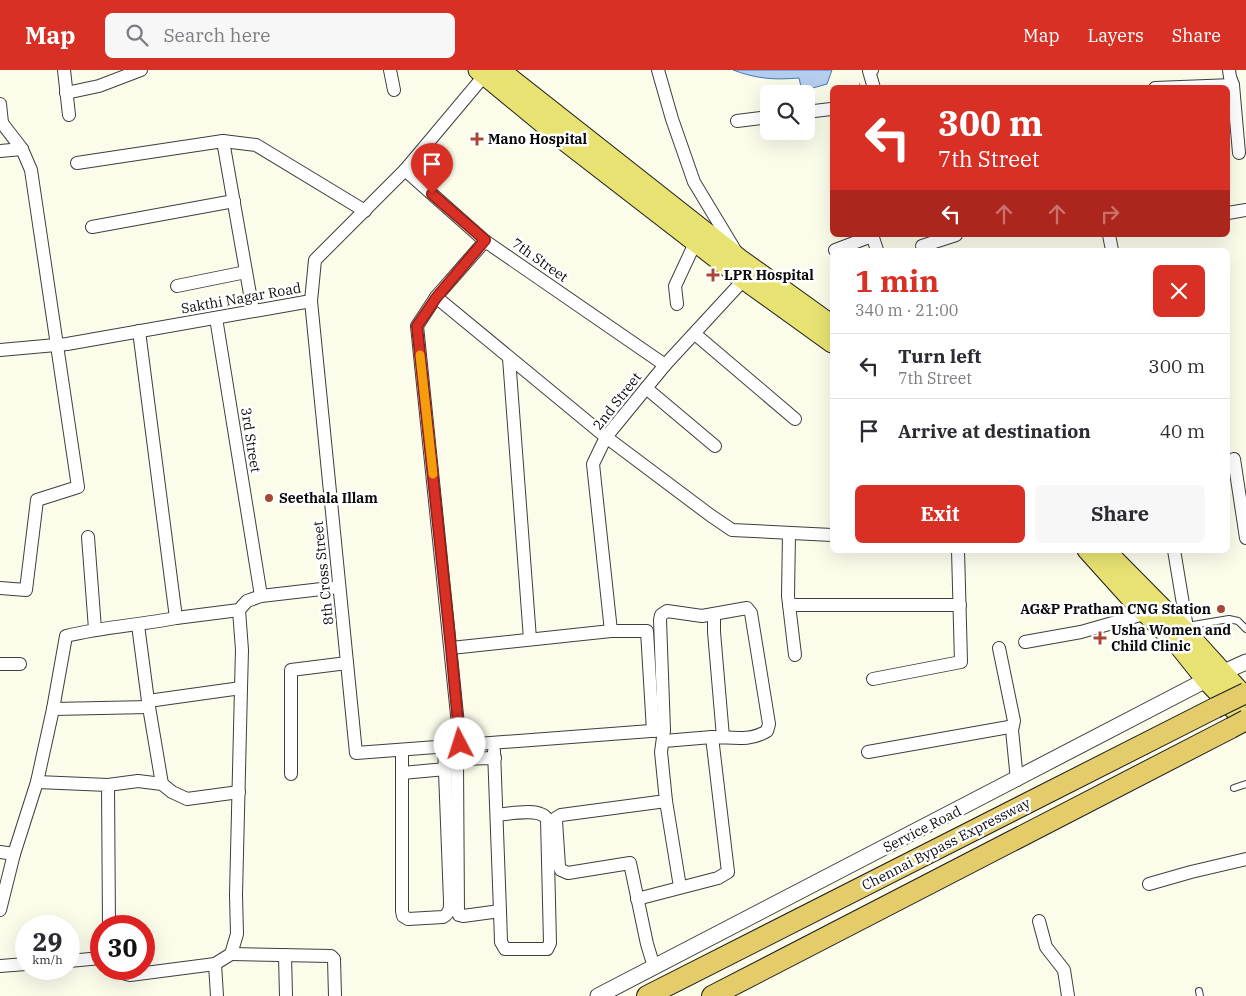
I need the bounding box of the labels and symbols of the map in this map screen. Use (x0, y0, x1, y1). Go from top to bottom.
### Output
place label: Mano Hospital (488, 130, 588, 148)
marker: Mano Hospital (470, 132, 484, 146)
pin (411, 143, 453, 194)
street label: 7th Street (508, 234, 572, 286)
place label: LPR Hospital (724, 266, 814, 284)
marker: LPR Hospital (706, 268, 720, 282)
street label: Sakthi Nagar Road (180, 278, 303, 317)
street label: 2nd Street (589, 368, 645, 434)
street label: 3rd Street (237, 406, 265, 474)
place label: Seethala Illam (279, 489, 378, 507)
marker: Seethala Illam (263, 492, 275, 504)
street label: 8th Cross Street (309, 520, 337, 626)
place label: AG&P Pratham CNG Station (1020, 600, 1211, 618)
marker: AG&P Pratham CNG Station (1215, 603, 1227, 615)
place label: Usha Women and Child Clinic (1111, 621, 1231, 655)
marker: Usha Women and Child Clinic (1093, 631, 1107, 645)
position arrow (433, 717, 485, 769)
street label: Chennai Bypass Expressway (859, 793, 1034, 894)
street label: Service Road (880, 801, 965, 856)
speed limit sign: 30 (90, 915, 155, 980)

